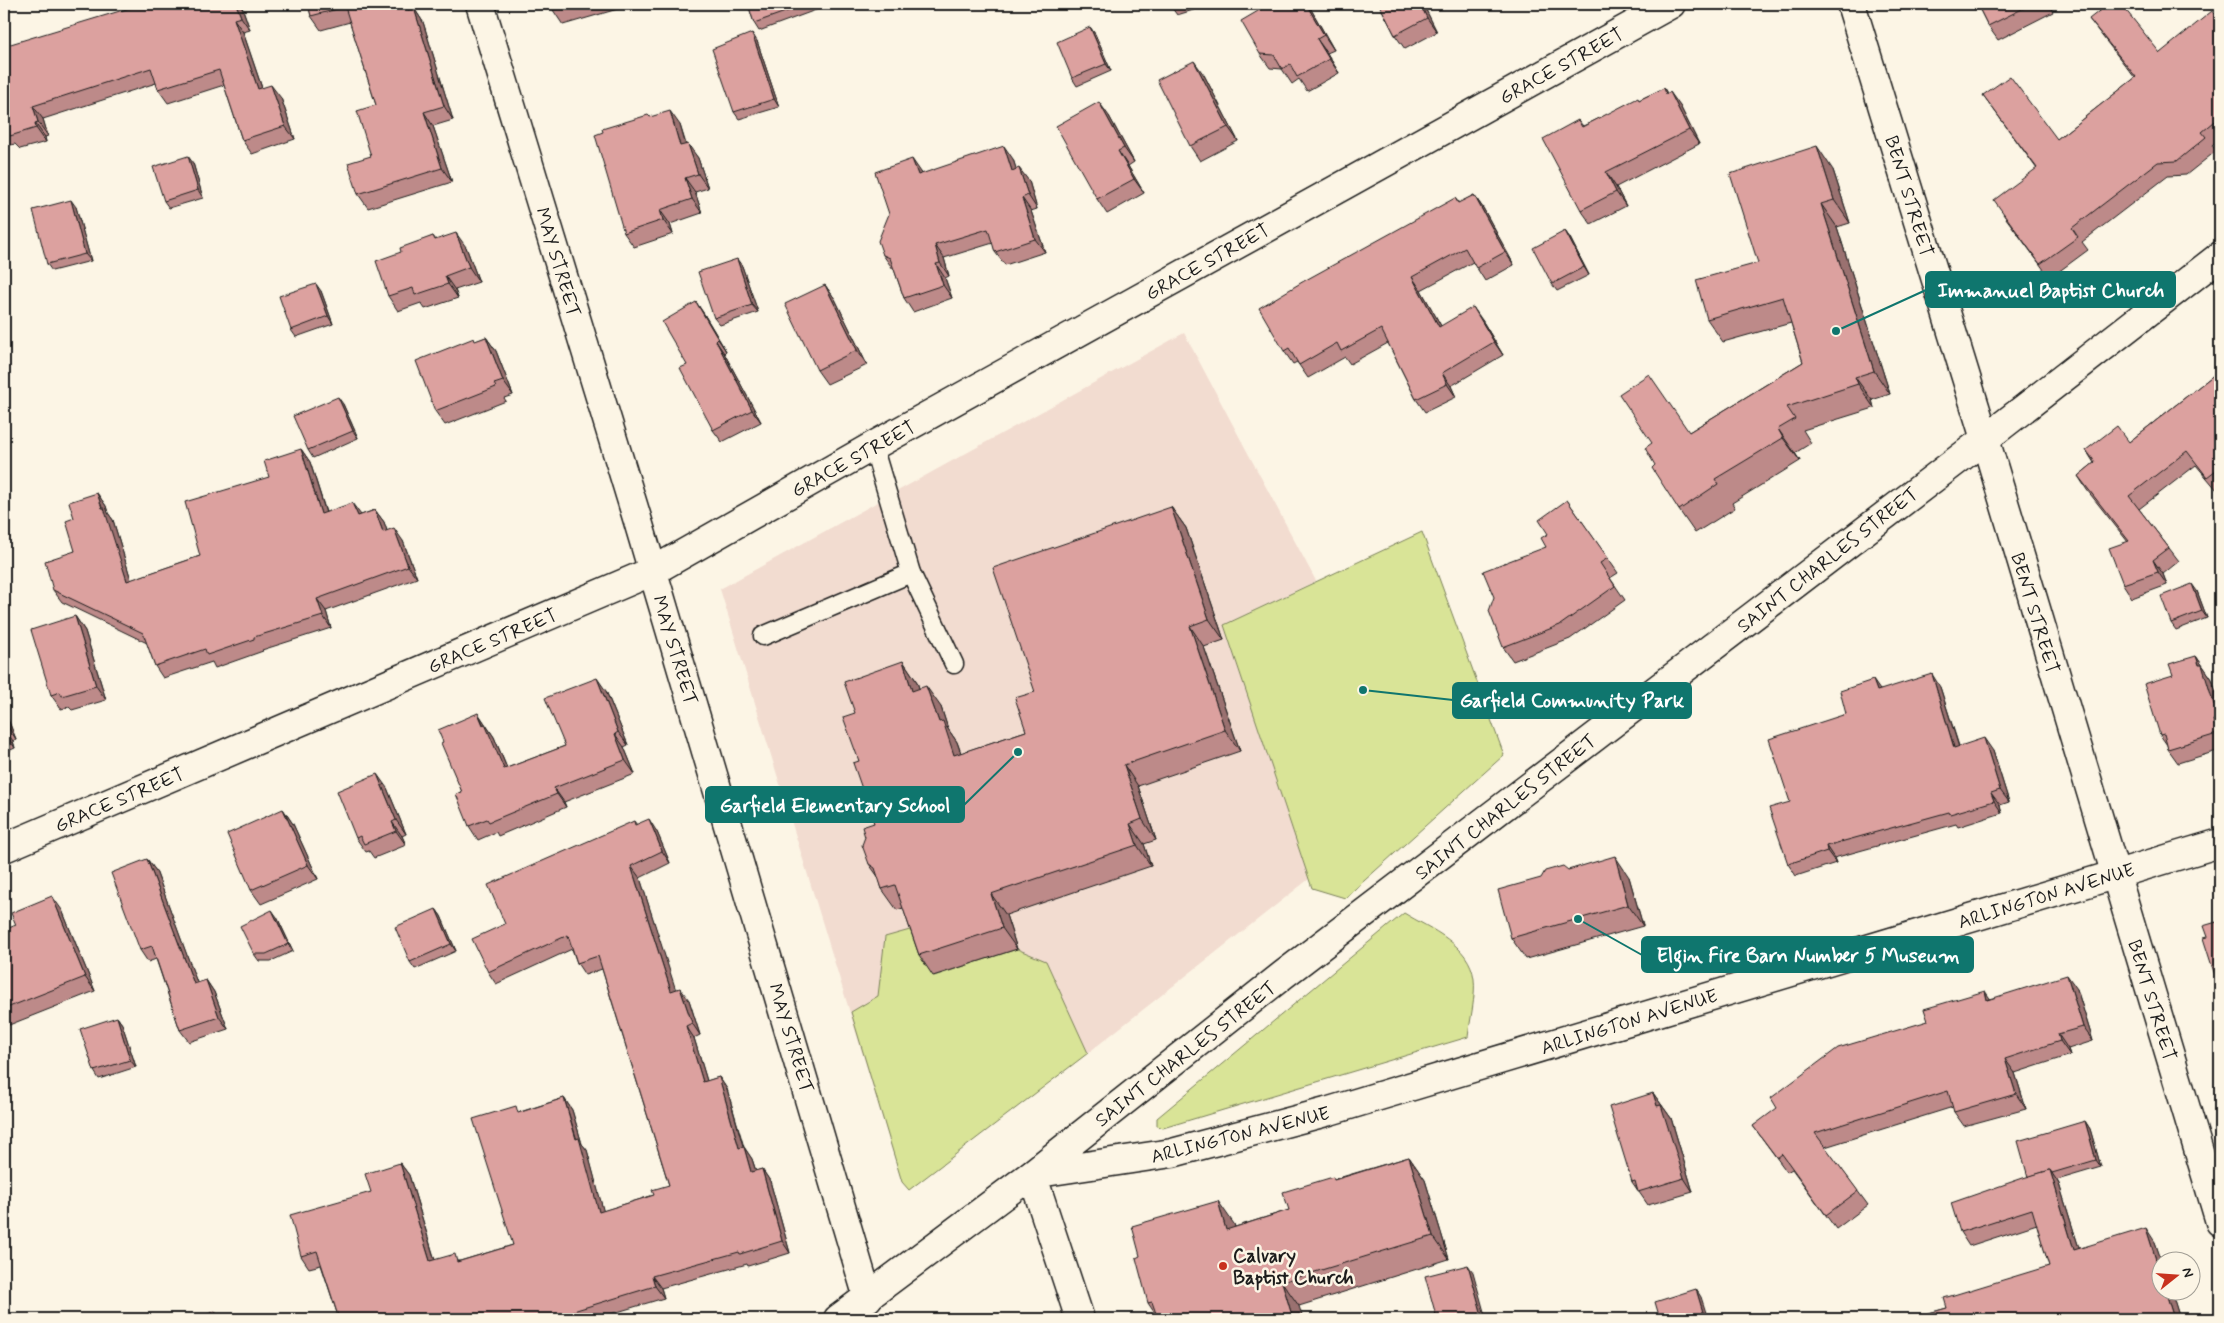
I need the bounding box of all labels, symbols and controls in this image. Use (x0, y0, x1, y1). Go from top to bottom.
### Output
street label: GRACE STREET (1495, 22, 1628, 111)
street label: BENT STREET (1878, 133, 1939, 260)
street label: MAY STREET (529, 204, 586, 320)
street label: GRACE STREET (1141, 218, 1274, 307)
callout: Immanuel Baptist Church (1926, 272, 2175, 307)
text: Immanuel Baptist Church (1938, 278, 2165, 305)
street label: GRACE STREET (787, 415, 920, 504)
street label: SAINT CHARLES STREET (1732, 481, 1924, 639)
street label: BENT STREET (2004, 550, 2065, 677)
street label: MAY STREET (646, 592, 703, 708)
street label: GRACE STREET (424, 603, 561, 680)
callout: Garfield Community Park (1453, 683, 1691, 718)
text: Garfield Community Park (1460, 688, 1685, 715)
street label: SAINT CHARLES STREET (1410, 728, 1602, 886)
street label: GRACE STREET (51, 762, 188, 839)
callout: Garfield Elementary School (706, 787, 964, 822)
text: Garfield Elementary School (720, 793, 950, 820)
street label: ARLINGTON AVENUE (1955, 858, 2138, 935)
callout: Elgin Fire Barn Number 5 Museum (1642, 937, 1973, 972)
street label: BENT STREET (2121, 937, 2182, 1064)
text: Elgin Fire Barn Number 5 Museum (1656, 943, 1960, 972)
street label: SAINT CHARLES STREET (1090, 975, 1282, 1133)
street label: MAY STREET (762, 980, 819, 1096)
street label: ARLINGTON AVENUE (1538, 984, 1721, 1061)
street label: ARLINGTON AVENUE (1148, 1101, 1332, 1170)
place label: Calvary Baptist Church (1233, 1244, 1354, 1291)
north arrow (2152, 1250, 2202, 1300)
marker: Calvary Baptist Church (1217, 1260, 1229, 1272)
text: N (2178, 1265, 2197, 1280)

